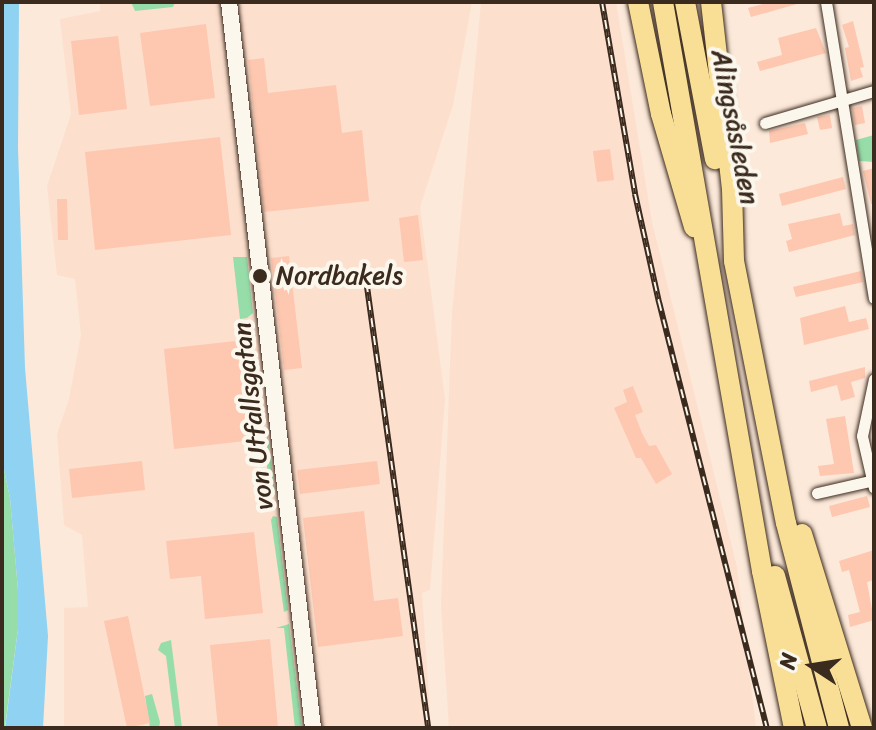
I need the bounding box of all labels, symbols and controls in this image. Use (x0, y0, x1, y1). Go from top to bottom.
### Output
street label: Alingsåsleden (705, 47, 765, 207)
place label: Nordbakels (276, 260, 403, 292)
marker: Nordbakels (251, 267, 269, 285)
street label: von Utfallsgatan (226, 320, 280, 512)
north arrow (772, 626, 852, 706)
text: N (767, 649, 809, 672)

